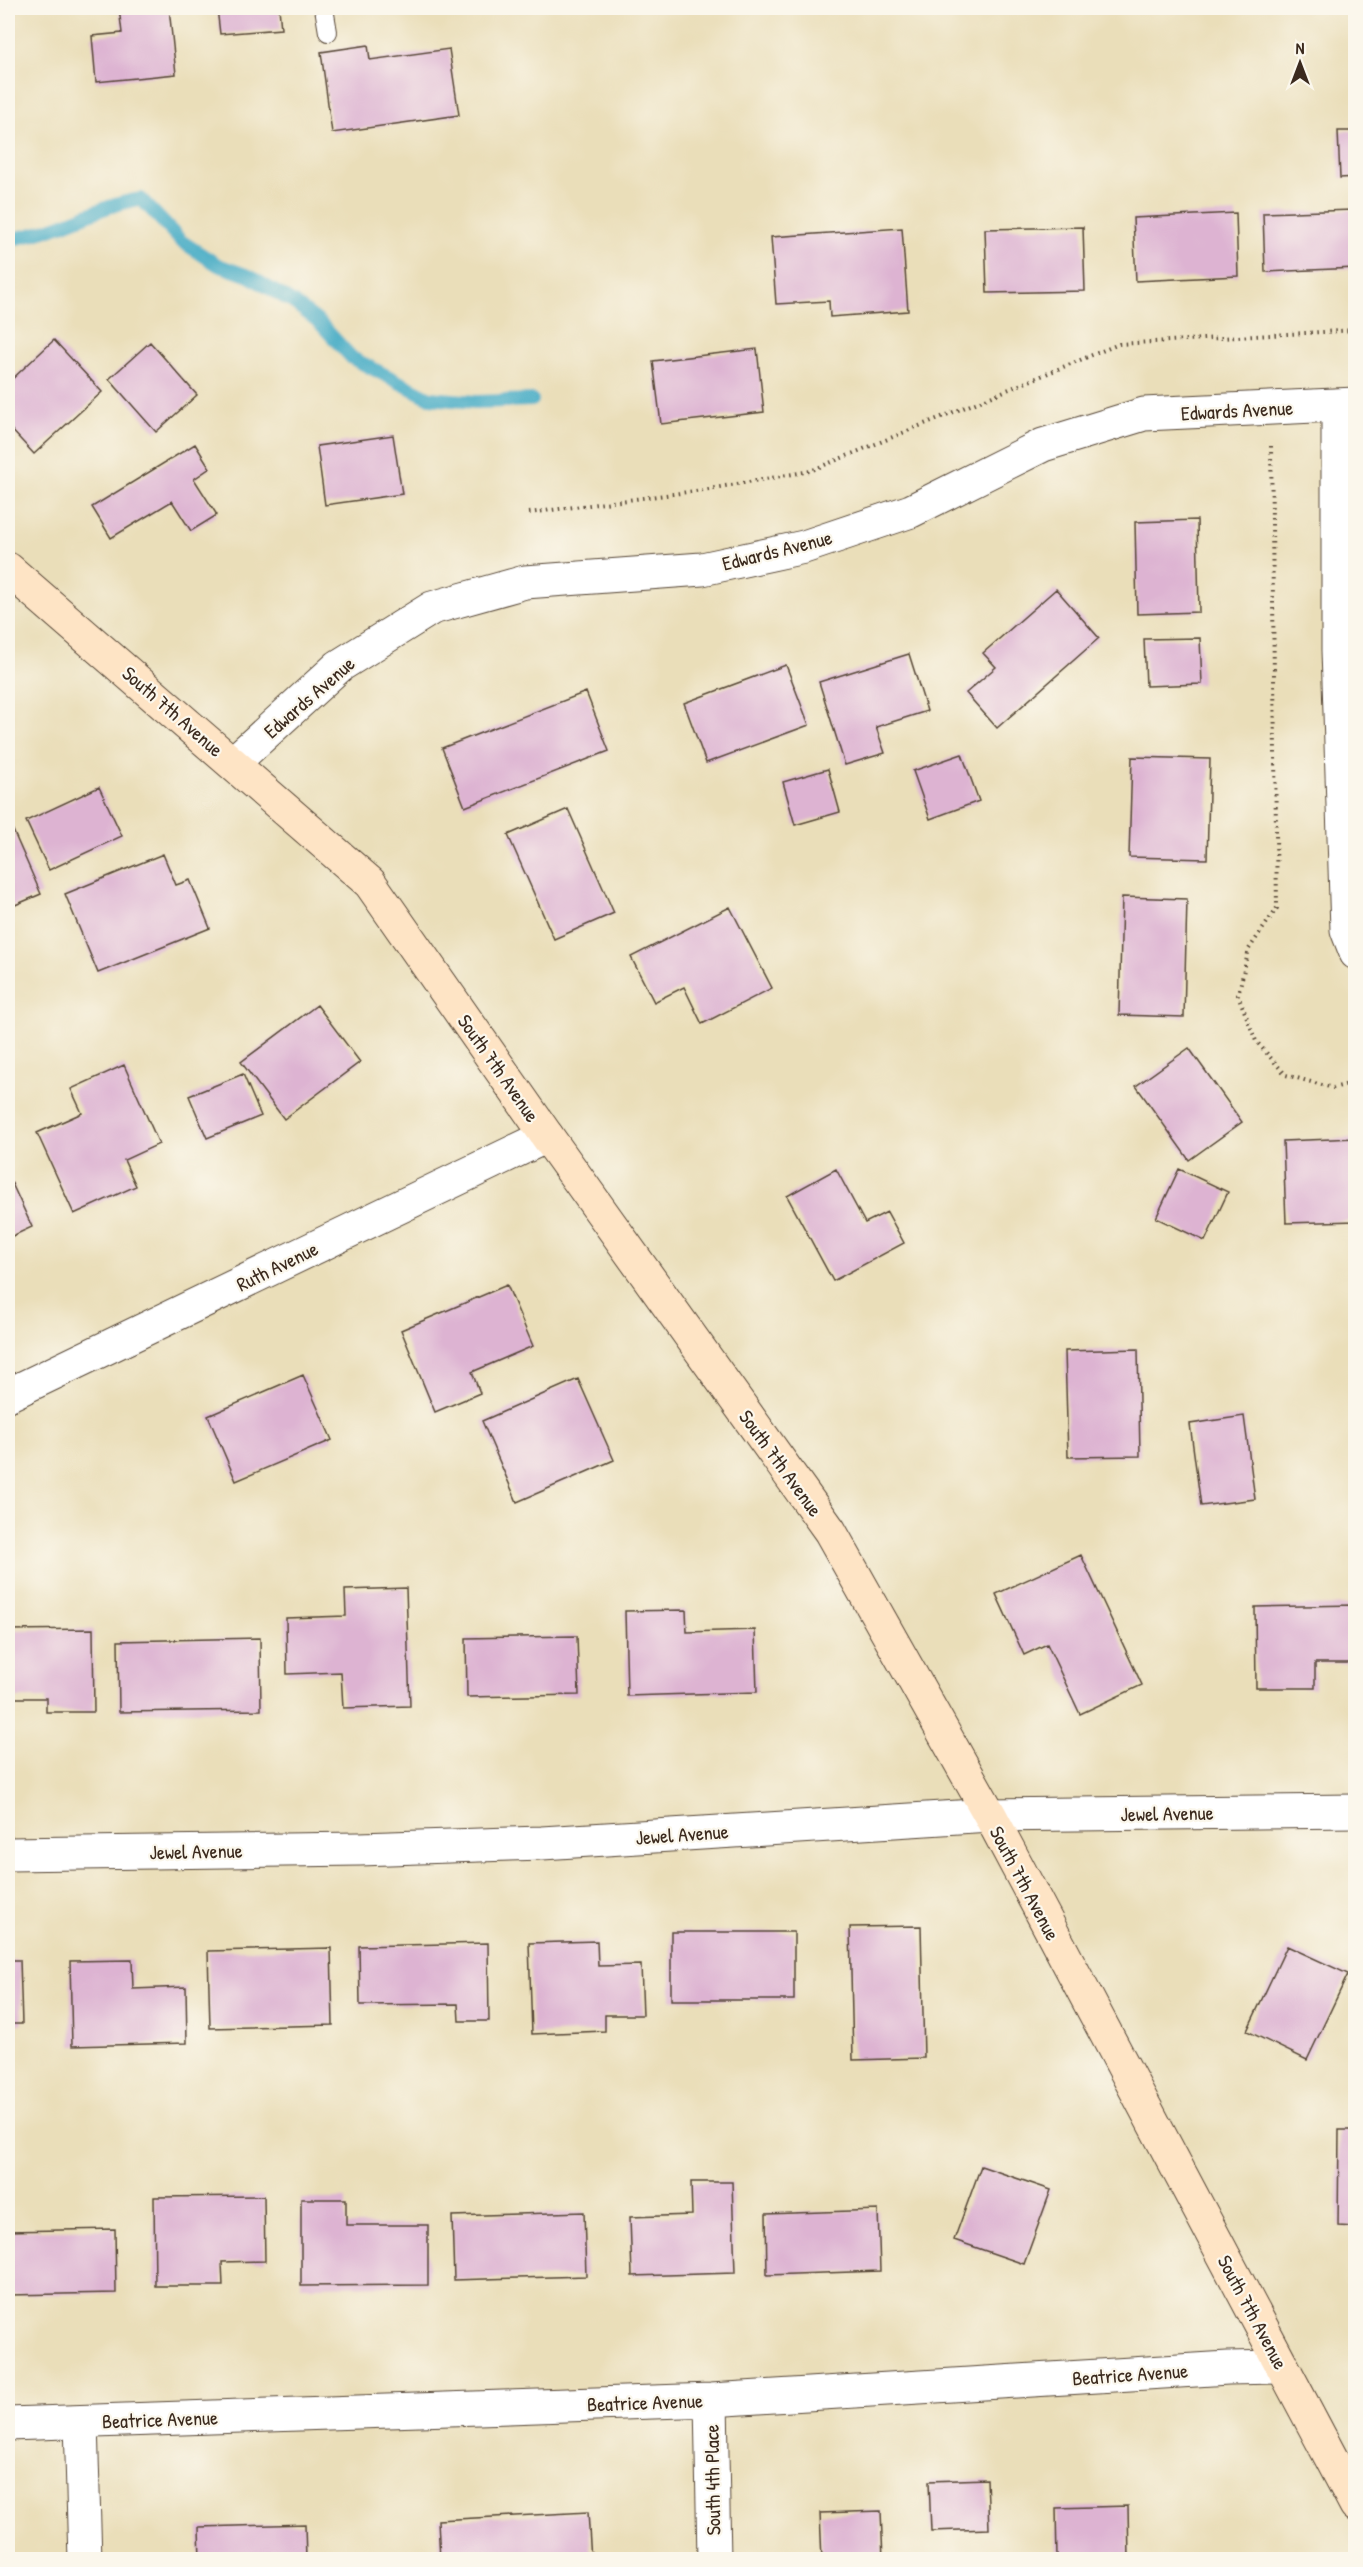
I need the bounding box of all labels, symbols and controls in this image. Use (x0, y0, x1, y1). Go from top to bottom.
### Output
north arrow (1270, 33, 1330, 93)
text: N (1296, 37, 1305, 59)
street label: Edwards Avenue (1180, 394, 1294, 426)
street label: Edwards Avenue (719, 523, 835, 577)
street label: Edwards Avenue (258, 650, 360, 744)
street label: South 7th Avenue (117, 660, 229, 762)
street label: South 7th Avenue (452, 1009, 546, 1127)
street label: Ruth Avenue (232, 1235, 322, 1297)
street label: South 7th Avenue (733, 1404, 829, 1522)
street label: Jewel Avenue (1120, 1799, 1214, 1827)
street label: Jewel Avenue (635, 1817, 729, 1851)
street label: South 7th Avenue (984, 1821, 1066, 1945)
street label: Jewel Avenue (149, 1837, 243, 1865)
street label: South 7th Avenue (1212, 2250, 1294, 2374)
street label: Beatrice Avenue (1071, 2356, 1189, 2392)
street label: Beatrice Avenue (587, 2386, 703, 2418)
street label: Beatrice Avenue (102, 2403, 218, 2435)
street label: South 4th Place (698, 2424, 726, 2536)

